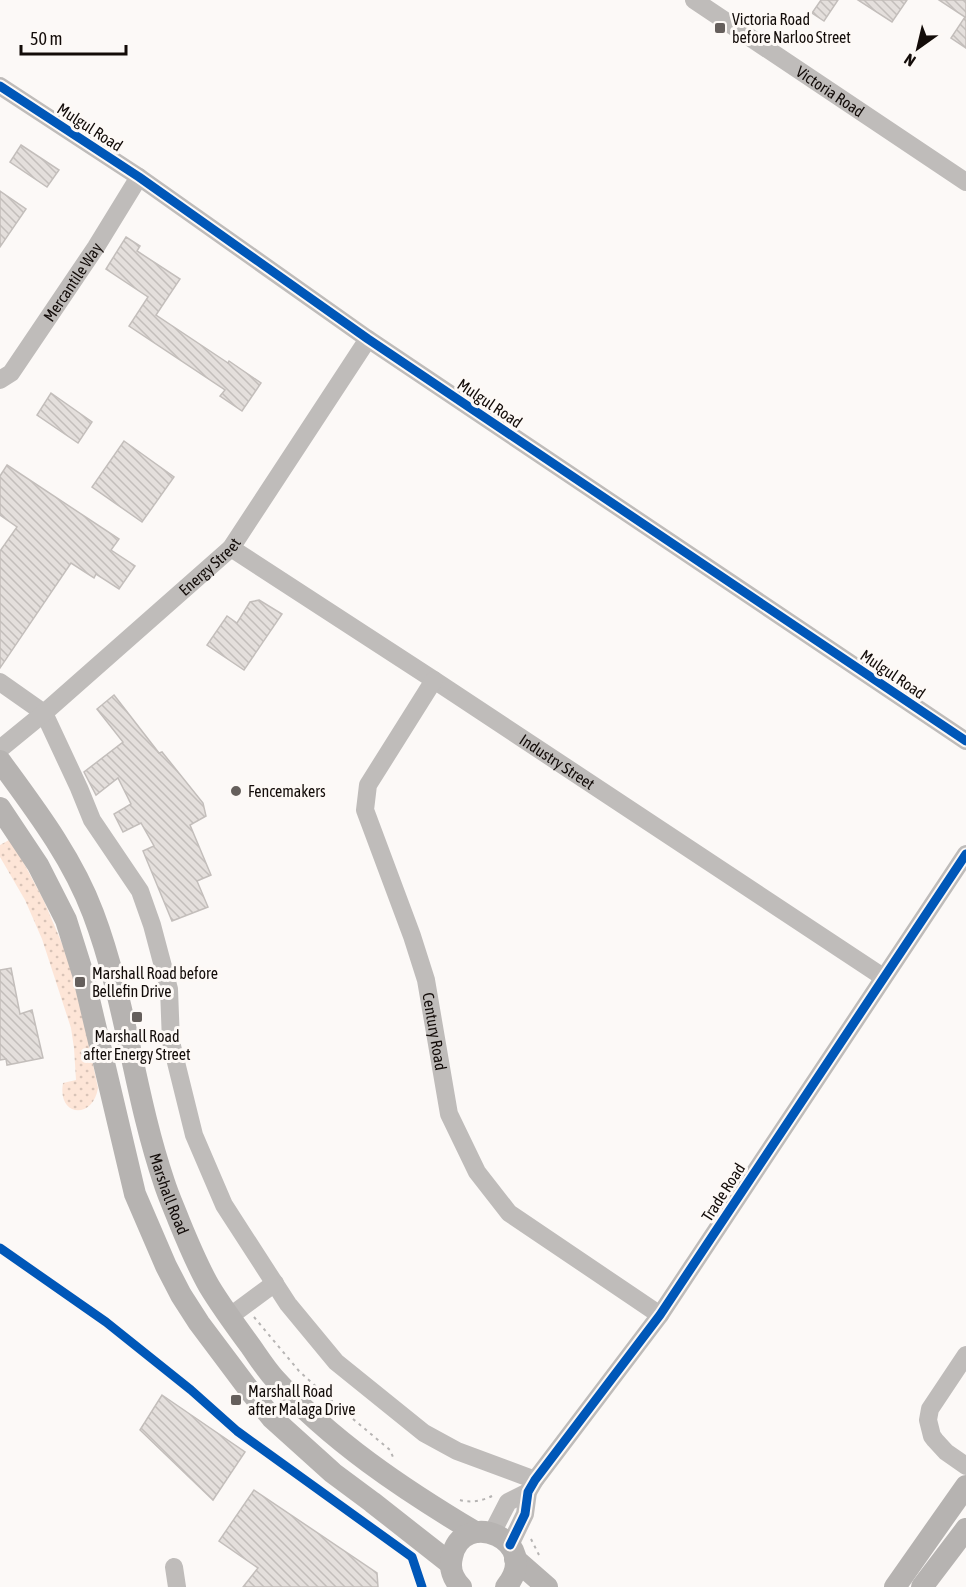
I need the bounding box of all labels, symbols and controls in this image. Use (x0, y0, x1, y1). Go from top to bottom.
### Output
place label: Victoria Road before Narloo Street (732, 10, 851, 46)
scale bar (21, 18, 126, 56)
north arrow (888, 18, 948, 78)
marker: Victoria Road before Narloo Street (713, 21, 727, 35)
text: 50 m (30, 28, 62, 49)
text: N (901, 50, 919, 71)
street label: Victoria Road (793, 62, 868, 120)
street label: Mulgul Road (54, 99, 126, 156)
street label: Mercantile Way (40, 239, 107, 325)
street label: Mulgul Road (454, 375, 526, 432)
street label: Energy Street (175, 534, 244, 599)
street label: Mulgul Road (857, 646, 929, 703)
street label: Industry Street (516, 730, 599, 793)
place label: Fencemakers (248, 782, 326, 800)
marker: Fencemakers (229, 784, 243, 798)
place label: Marshall Road before Bellefin Drive (92, 964, 218, 1000)
marker: Marshall Road before Bellefin Drive (73, 975, 87, 989)
street label: Century Road (419, 991, 450, 1072)
marker: Marshall Road after Energy Street (130, 1010, 144, 1024)
place label: Marshall Road after Energy Street (83, 1027, 191, 1064)
street label: Marshall Road (146, 1151, 192, 1237)
street label: Trade Road (698, 1160, 748, 1224)
place label: Marshall Road after Malaga Drive (248, 1382, 356, 1419)
marker: Marshall Road after Malaga Drive (229, 1393, 243, 1407)

